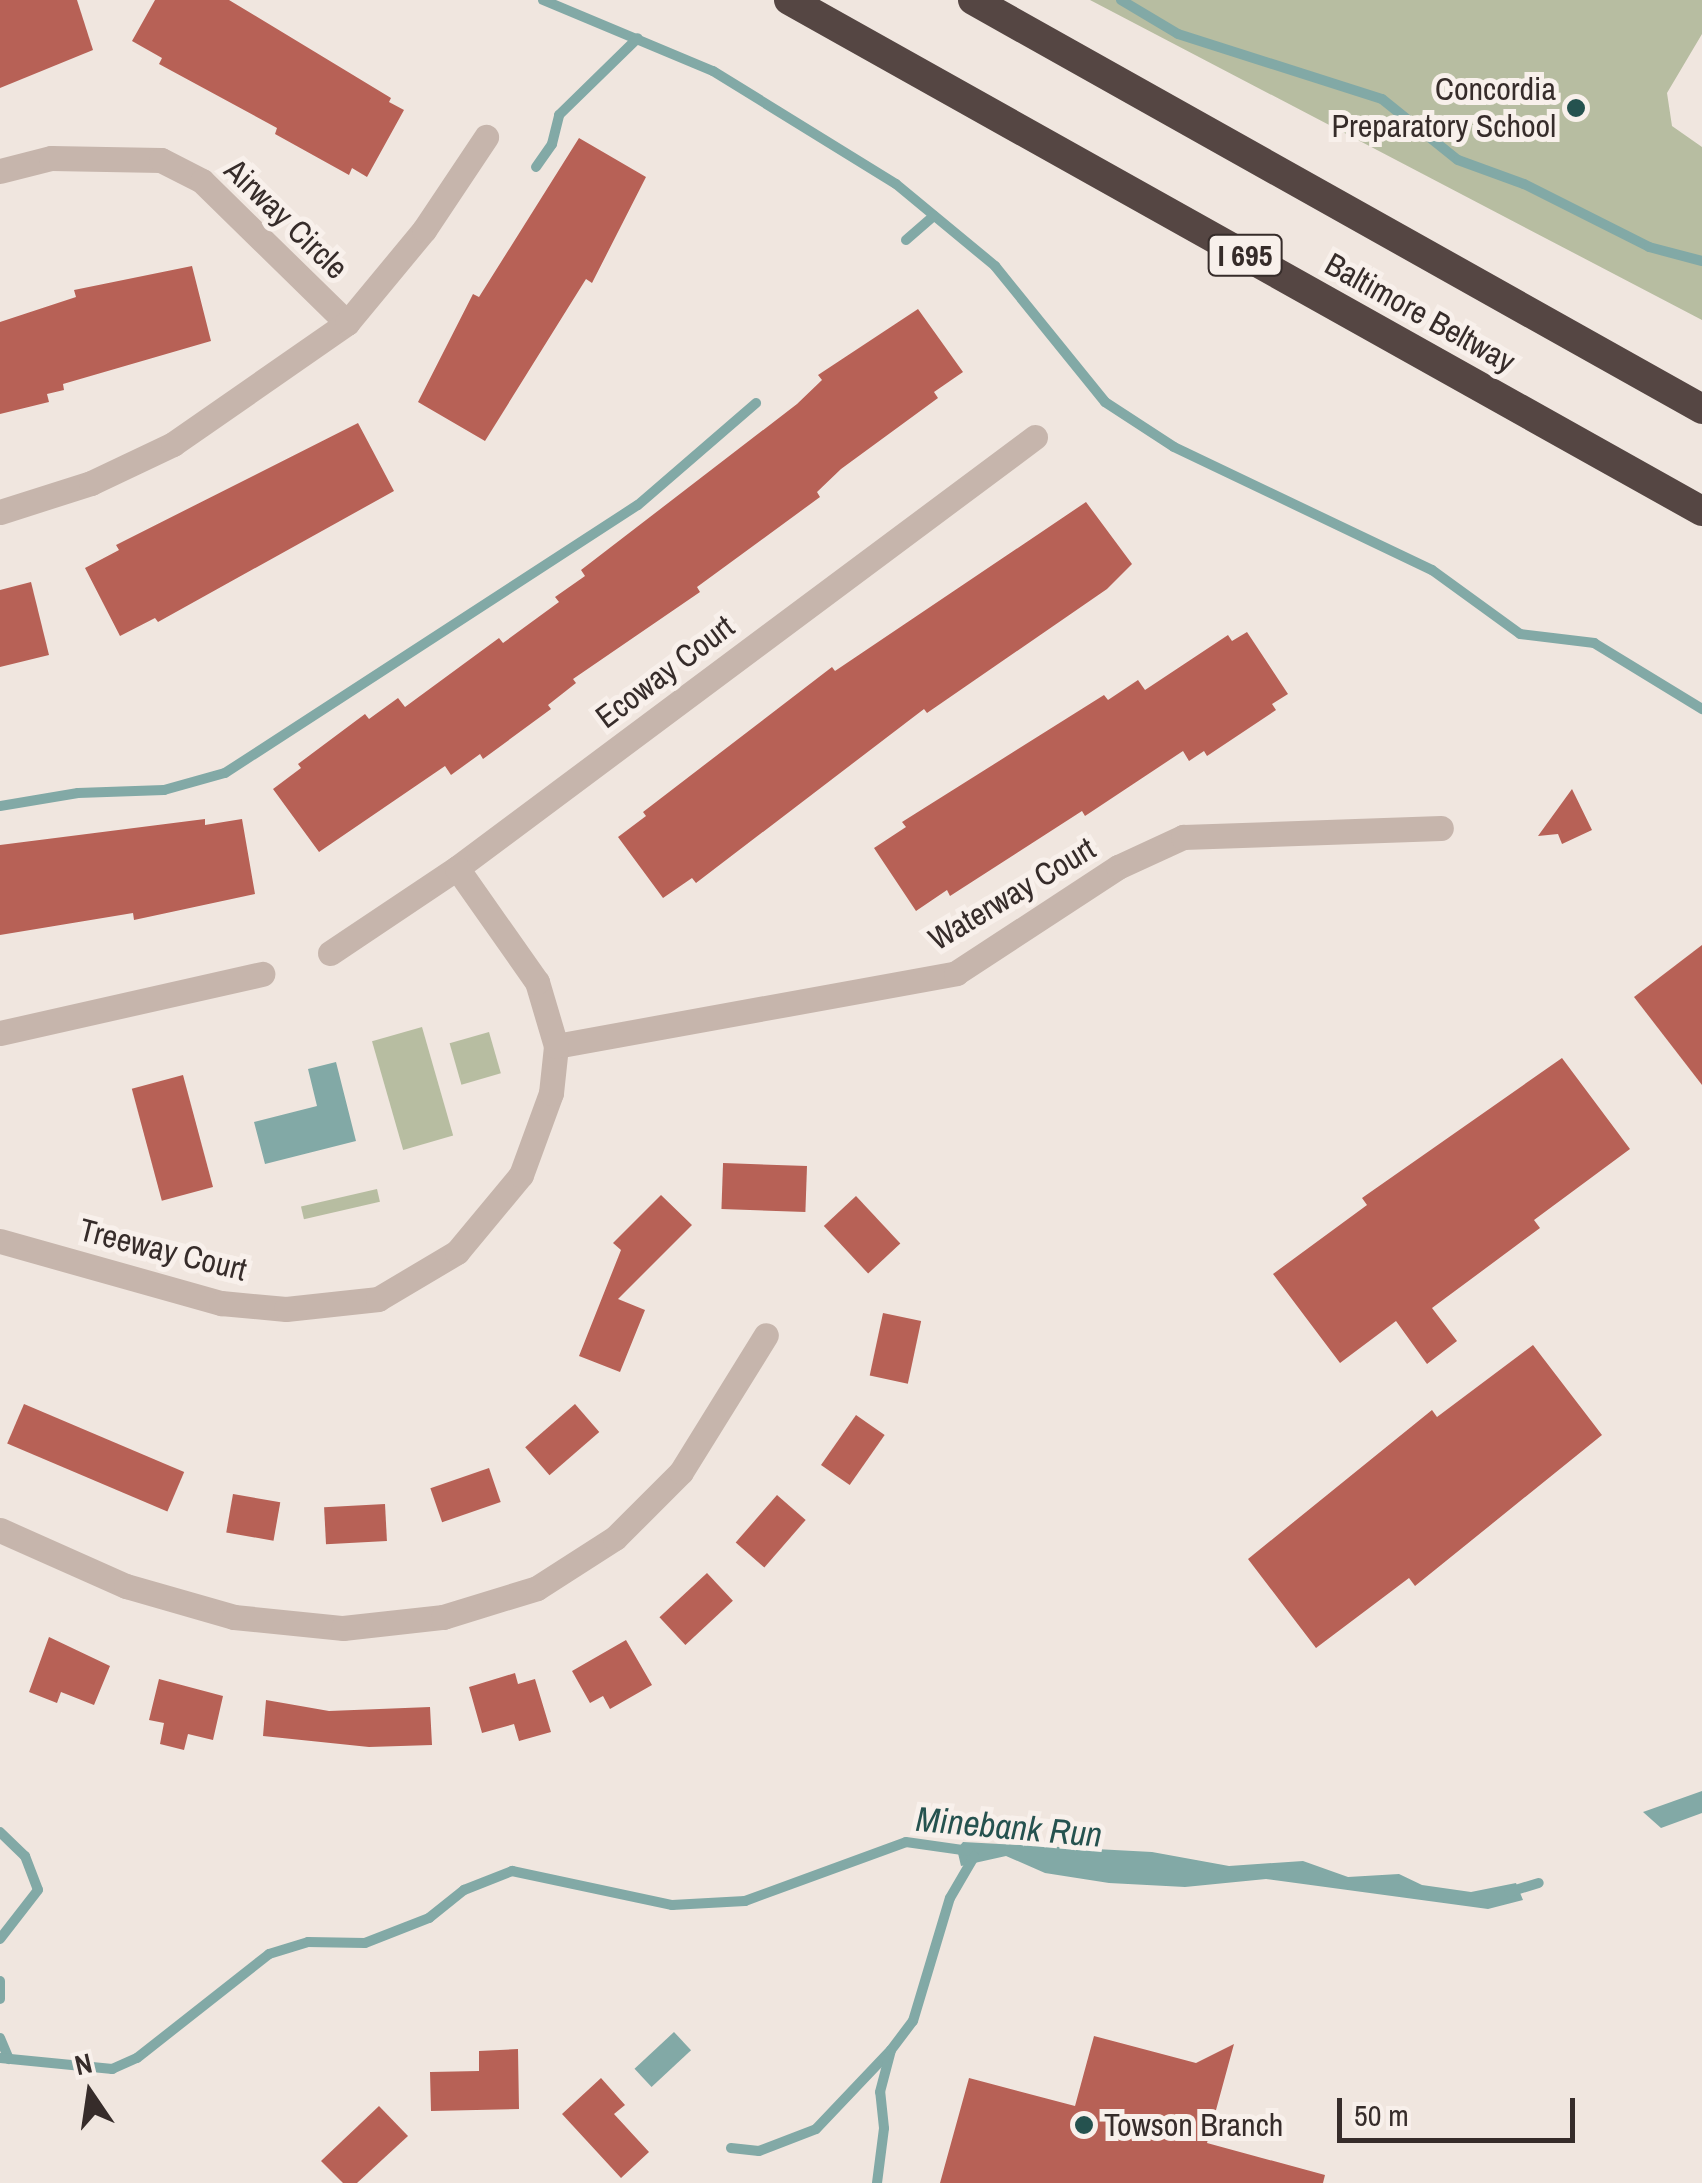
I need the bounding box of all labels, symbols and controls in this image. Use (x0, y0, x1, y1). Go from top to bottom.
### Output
place label: Concordia Preparatory School (1331, 71, 1556, 146)
marker: Concordia Preparatory School (1565, 97, 1587, 119)
street label: Airway Circle (217, 151, 355, 287)
road number: I 695 (1208, 230, 1282, 280)
street label: Baltimore Beltway (1318, 245, 1522, 381)
street label: Ecoway Court (588, 608, 742, 736)
street label: Waterway Court (922, 829, 1102, 959)
street label: Treeway Court (75, 1211, 251, 1289)
water label: Minebank Run (914, 1798, 1104, 1856)
north arrow (40, 2043, 140, 2143)
text: N (71, 2043, 96, 2084)
scale bar (1342, 2078, 1580, 2140)
text: 50 m (1354, 2095, 1409, 2135)
place label: Towson Branch (1104, 2106, 1283, 2144)
marker: Towson Branch (1073, 2114, 1095, 2136)

